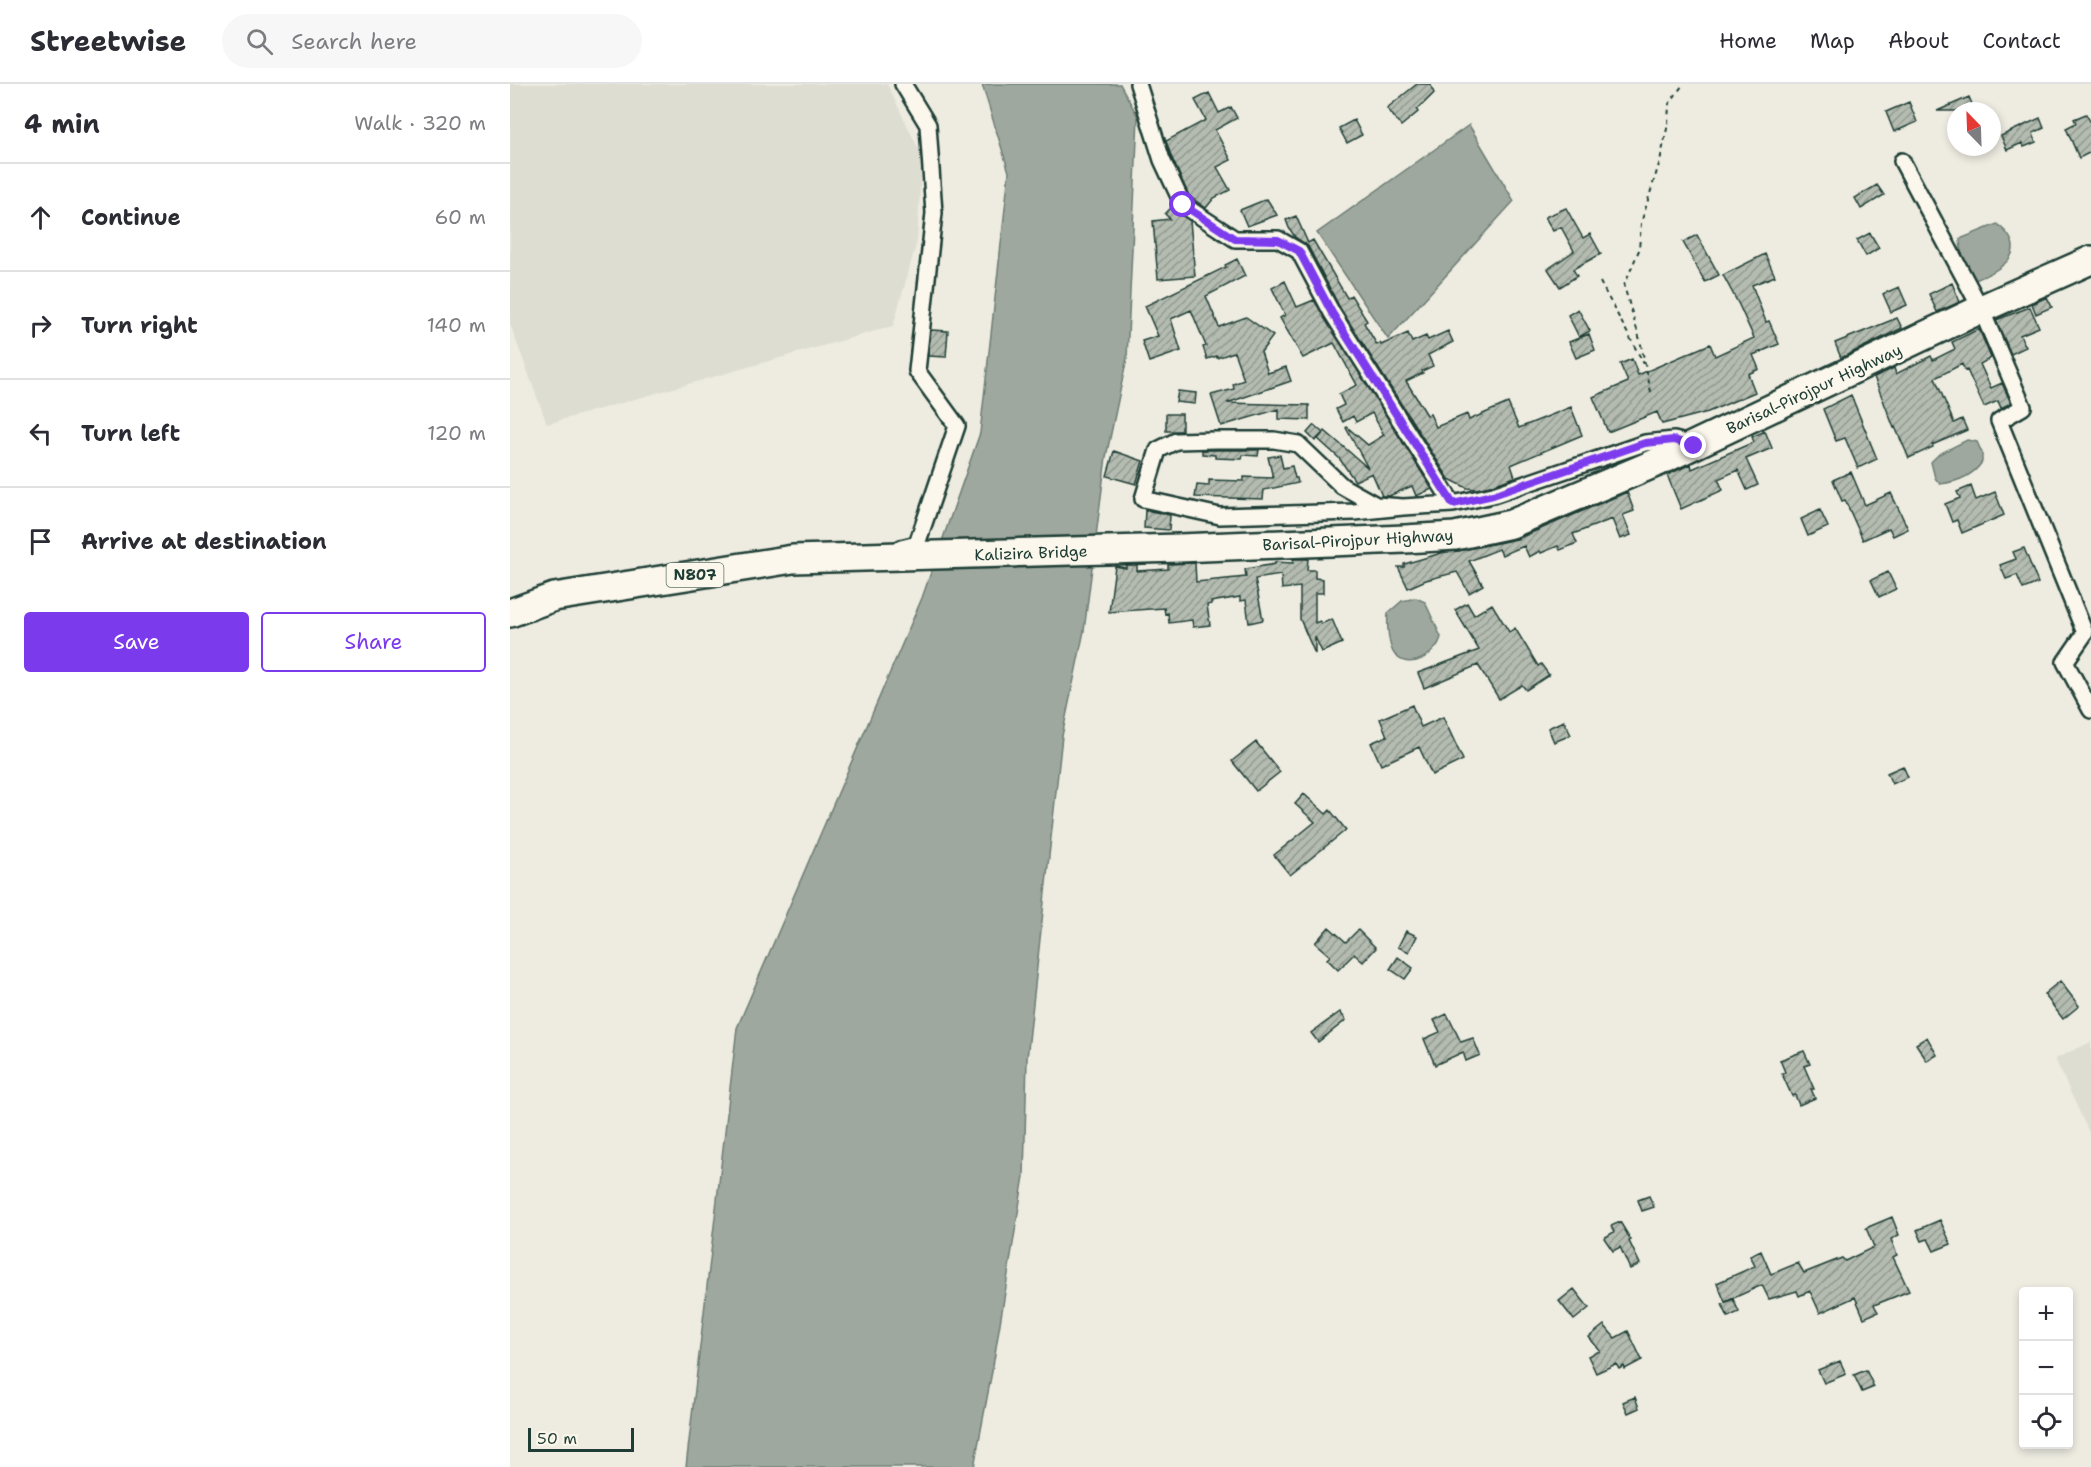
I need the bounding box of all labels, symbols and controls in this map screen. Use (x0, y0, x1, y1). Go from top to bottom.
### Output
search box (222, 14, 642, 68)
text: Streetwise (30, 22, 186, 60)
icon: search (243, 25, 276, 58)
text: Search here (291, 27, 417, 56)
text: Home (1719, 27, 1777, 55)
text: Map (1810, 27, 1855, 55)
text: About (1888, 27, 1949, 55)
text: Contact (1982, 27, 2061, 55)
north arrow (1947, 102, 2001, 156)
text: 4 min (24, 106, 100, 141)
text: Walk · 320 m (354, 110, 486, 136)
route start (1169, 191, 1195, 217)
icon: ahead (24, 201, 57, 234)
text: Continue (81, 203, 181, 232)
text: 60 m (434, 204, 486, 230)
icon: right (24, 309, 57, 342)
text: Turn right (81, 311, 198, 340)
text: 140 m (427, 312, 486, 338)
street label: Barisal-Pirojpur Highway (1723, 339, 1905, 439)
icon: left (24, 417, 57, 450)
text: Turn left (81, 419, 180, 448)
text: 120 m (427, 420, 486, 446)
route end (1680, 432, 1706, 458)
icon: arrive (24, 525, 57, 558)
street label: Barisal-Pirojpur Highway (1262, 525, 1454, 555)
text: Arrive at destination (81, 527, 327, 556)
street label: Kalizira Bridge (974, 541, 1088, 565)
road number: N807 (666, 563, 723, 587)
button: Save (24, 612, 249, 672)
button: Share (261, 612, 486, 672)
map controls (2019, 1287, 2073, 1449)
button: + (2019, 1287, 2073, 1341)
button: − (2019, 1341, 2073, 1395)
button: locate (2019, 1395, 2073, 1449)
scale bar (528, 1425, 634, 1452)
text: 50 m (537, 1428, 577, 1449)

